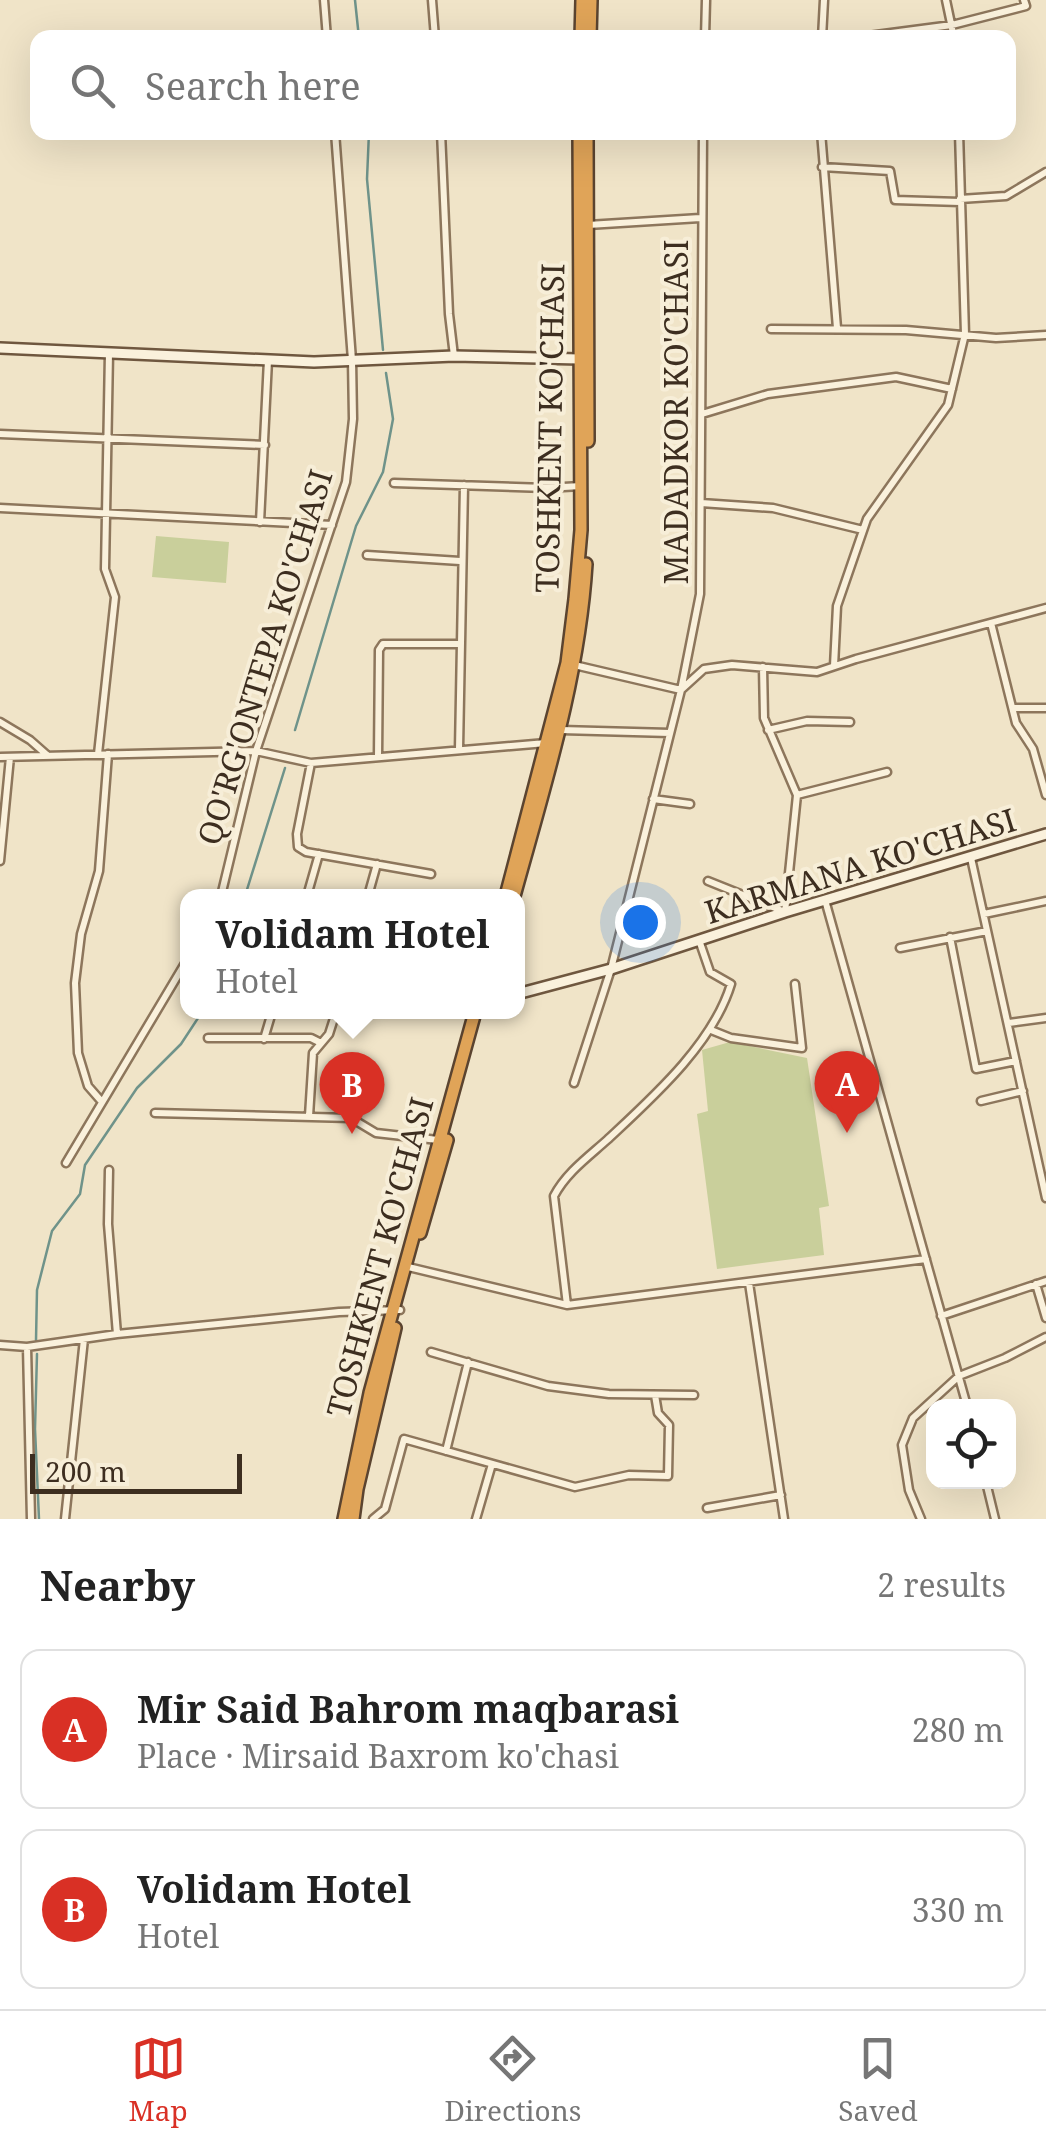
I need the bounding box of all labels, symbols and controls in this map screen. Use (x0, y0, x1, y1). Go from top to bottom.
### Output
search box (30, 30, 1016, 140)
icon: search (65, 58, 120, 113)
text: Search here (145, 59, 361, 111)
street label: MADADKOR KO'CHASI (654, 239, 697, 585)
street label: TOSHKENT KO'CHASI (525, 263, 573, 593)
street label: QO'RG'ONTEPA KO'CHASI (186, 464, 342, 850)
street label: KARMANA KO'CHASI (699, 797, 1021, 933)
popup (180, 889, 525, 1019)
your location (615, 897, 666, 948)
text: Volidam Hotel (215, 907, 490, 959)
text: Hotel (215, 959, 298, 1002)
pin: A (814, 1050, 880, 1133)
pin: B (320, 1052, 384, 1134)
street label: TOSHKENT KO'CHASI (316, 1092, 442, 1422)
map controls (926, 1399, 1016, 1489)
button: locate (926, 1399, 1016, 1489)
scale bar (30, 1449, 242, 1494)
text: 200 m (45, 1452, 126, 1490)
text: Nearby (40, 1556, 195, 1613)
text: 2 results (877, 1563, 1006, 1606)
text: Mir Said Bahrom maqbarasi (137, 1682, 679, 1734)
text: A (62, 1708, 87, 1751)
text: 280 m (912, 1708, 1004, 1751)
text: Place · Mirsaid Baxrom ko'chasi (137, 1734, 619, 1777)
text: Volidam Hotel (137, 1862, 411, 1914)
text: B (64, 1888, 85, 1931)
text: 330 m (912, 1888, 1004, 1931)
text: Hotel (137, 1914, 219, 1957)
tab: Map (128, 2031, 188, 2129)
tab: Directions (444, 2031, 581, 2129)
tab: Saved (838, 2031, 918, 2129)

